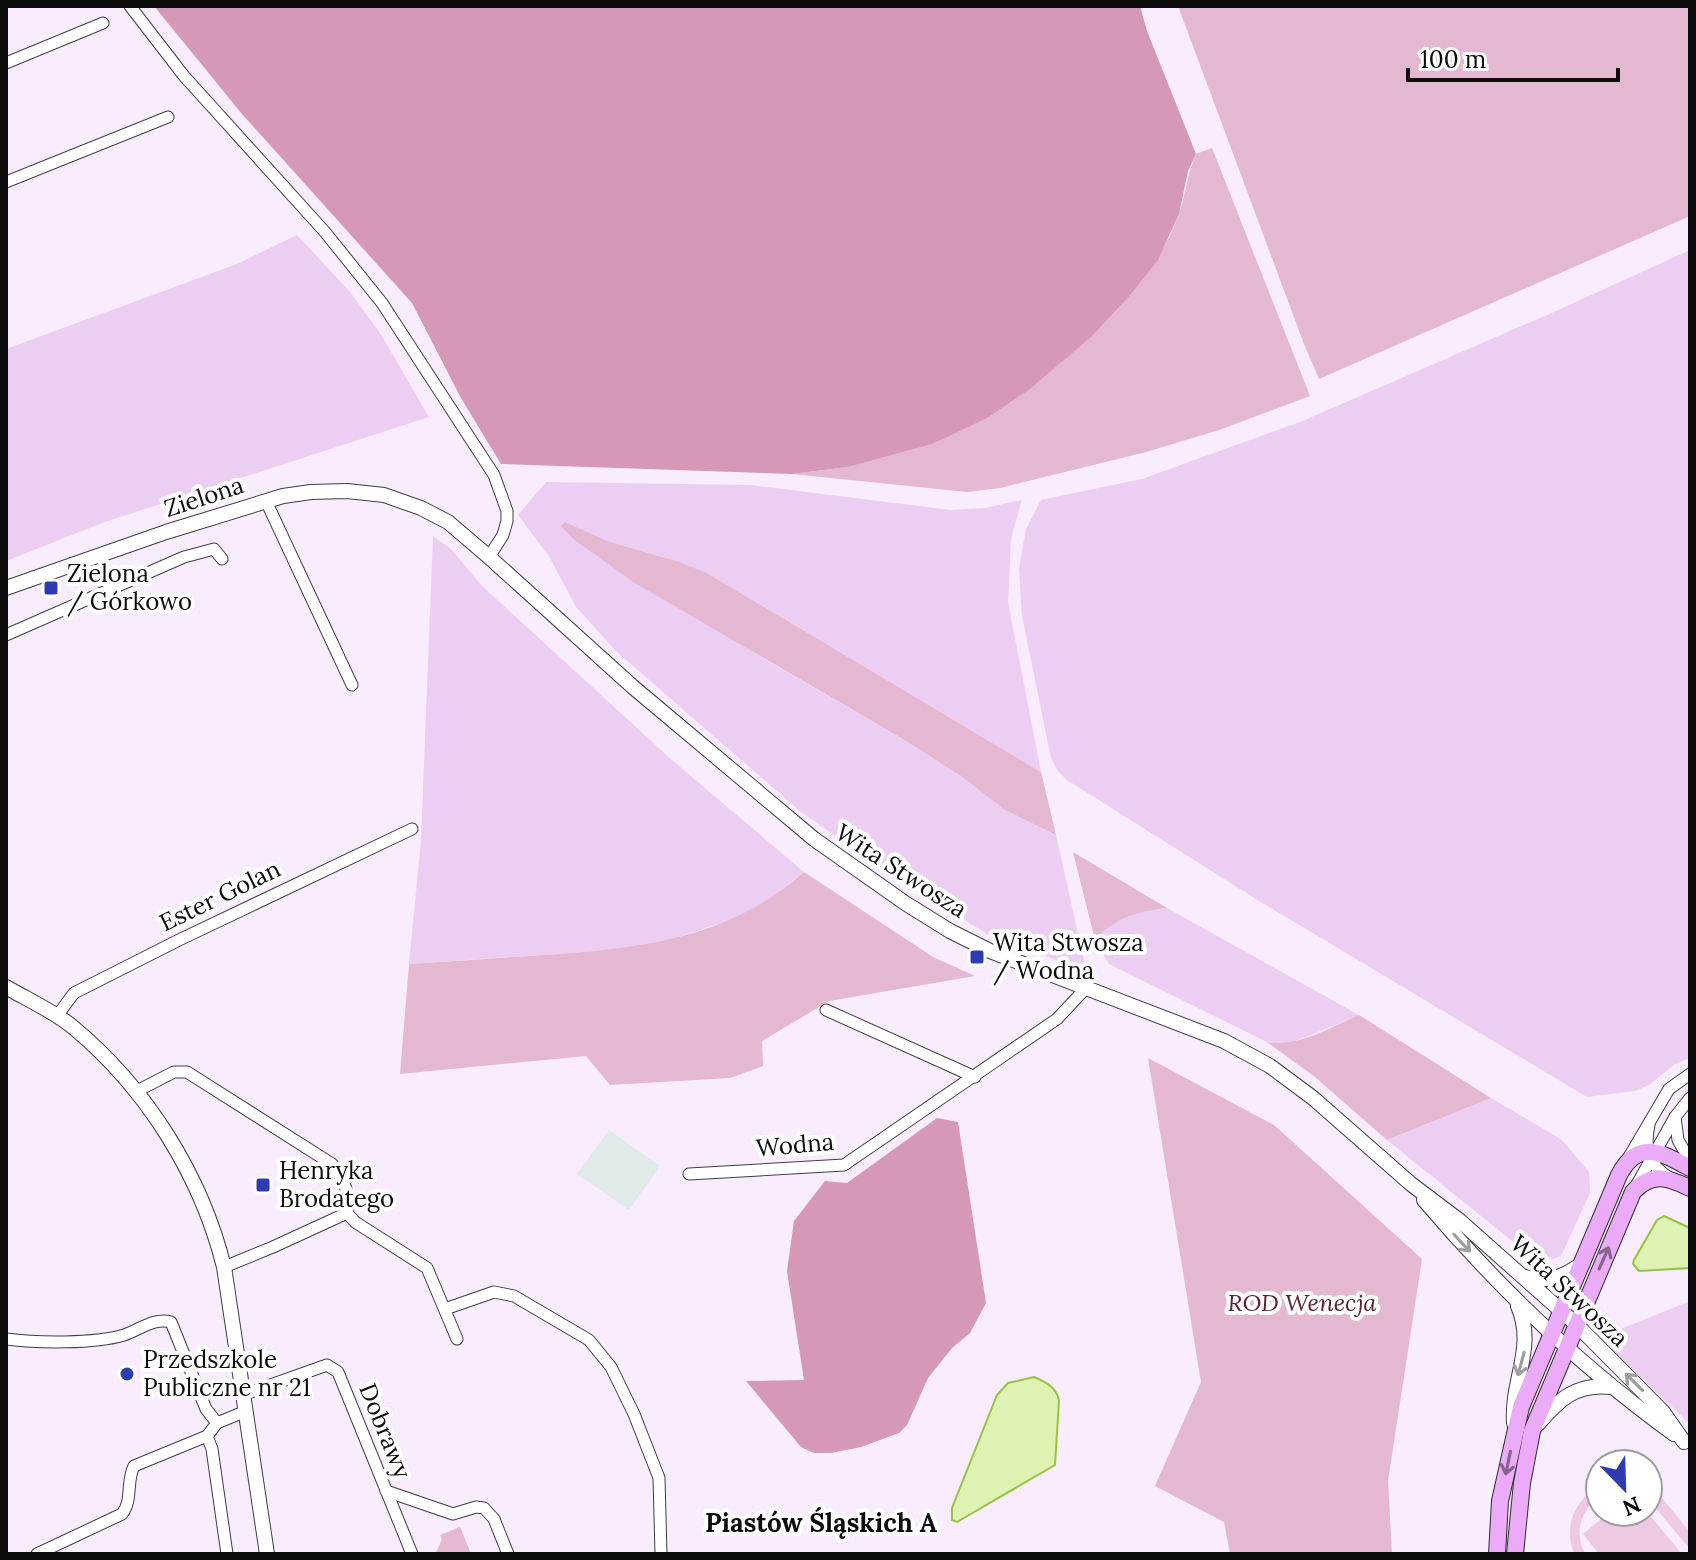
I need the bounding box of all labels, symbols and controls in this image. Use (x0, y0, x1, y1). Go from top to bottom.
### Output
scale bar (1408, 32, 1618, 82)
text: 100 m (1420, 44, 1486, 75)
street label: Zielona (160, 469, 248, 524)
place label: Zielona / Górkowo (67, 558, 192, 617)
marker: Zielona / Górkowo (42, 579, 60, 597)
street label: Wita Stwosza (830, 817, 973, 925)
street label: Ester Golan (154, 853, 285, 938)
place label: Wita Stwosza / Wodna (993, 927, 1144, 986)
marker: Wita Stwosza / Wodna (968, 948, 986, 966)
street label: Wodna (755, 1126, 835, 1163)
place label: Henryka Brodatego (279, 1155, 394, 1214)
marker: Henryka Brodatego (254, 1176, 272, 1194)
street label: Wita Stwosza (1504, 1228, 1635, 1353)
one-way arrow (1452, 1233, 1470, 1253)
one-way arrow (1597, 1246, 1612, 1270)
park label: ROD Wenecja (1228, 1287, 1377, 1318)
place label: Przedszkole Publiczne nr 21 (143, 1344, 311, 1403)
one-way arrow (1513, 1351, 1528, 1377)
marker: Przedszkole Publiczne nr 21 (118, 1365, 136, 1383)
one-way arrow (1624, 1373, 1644, 1392)
street label: Dobrawy (352, 1379, 419, 1483)
north arrow (1584, 1448, 1664, 1528)
one-way arrow (1500, 1450, 1515, 1476)
text: N (1619, 1490, 1645, 1523)
district label: Piastów Śląskich A (705, 1506, 938, 1539)

